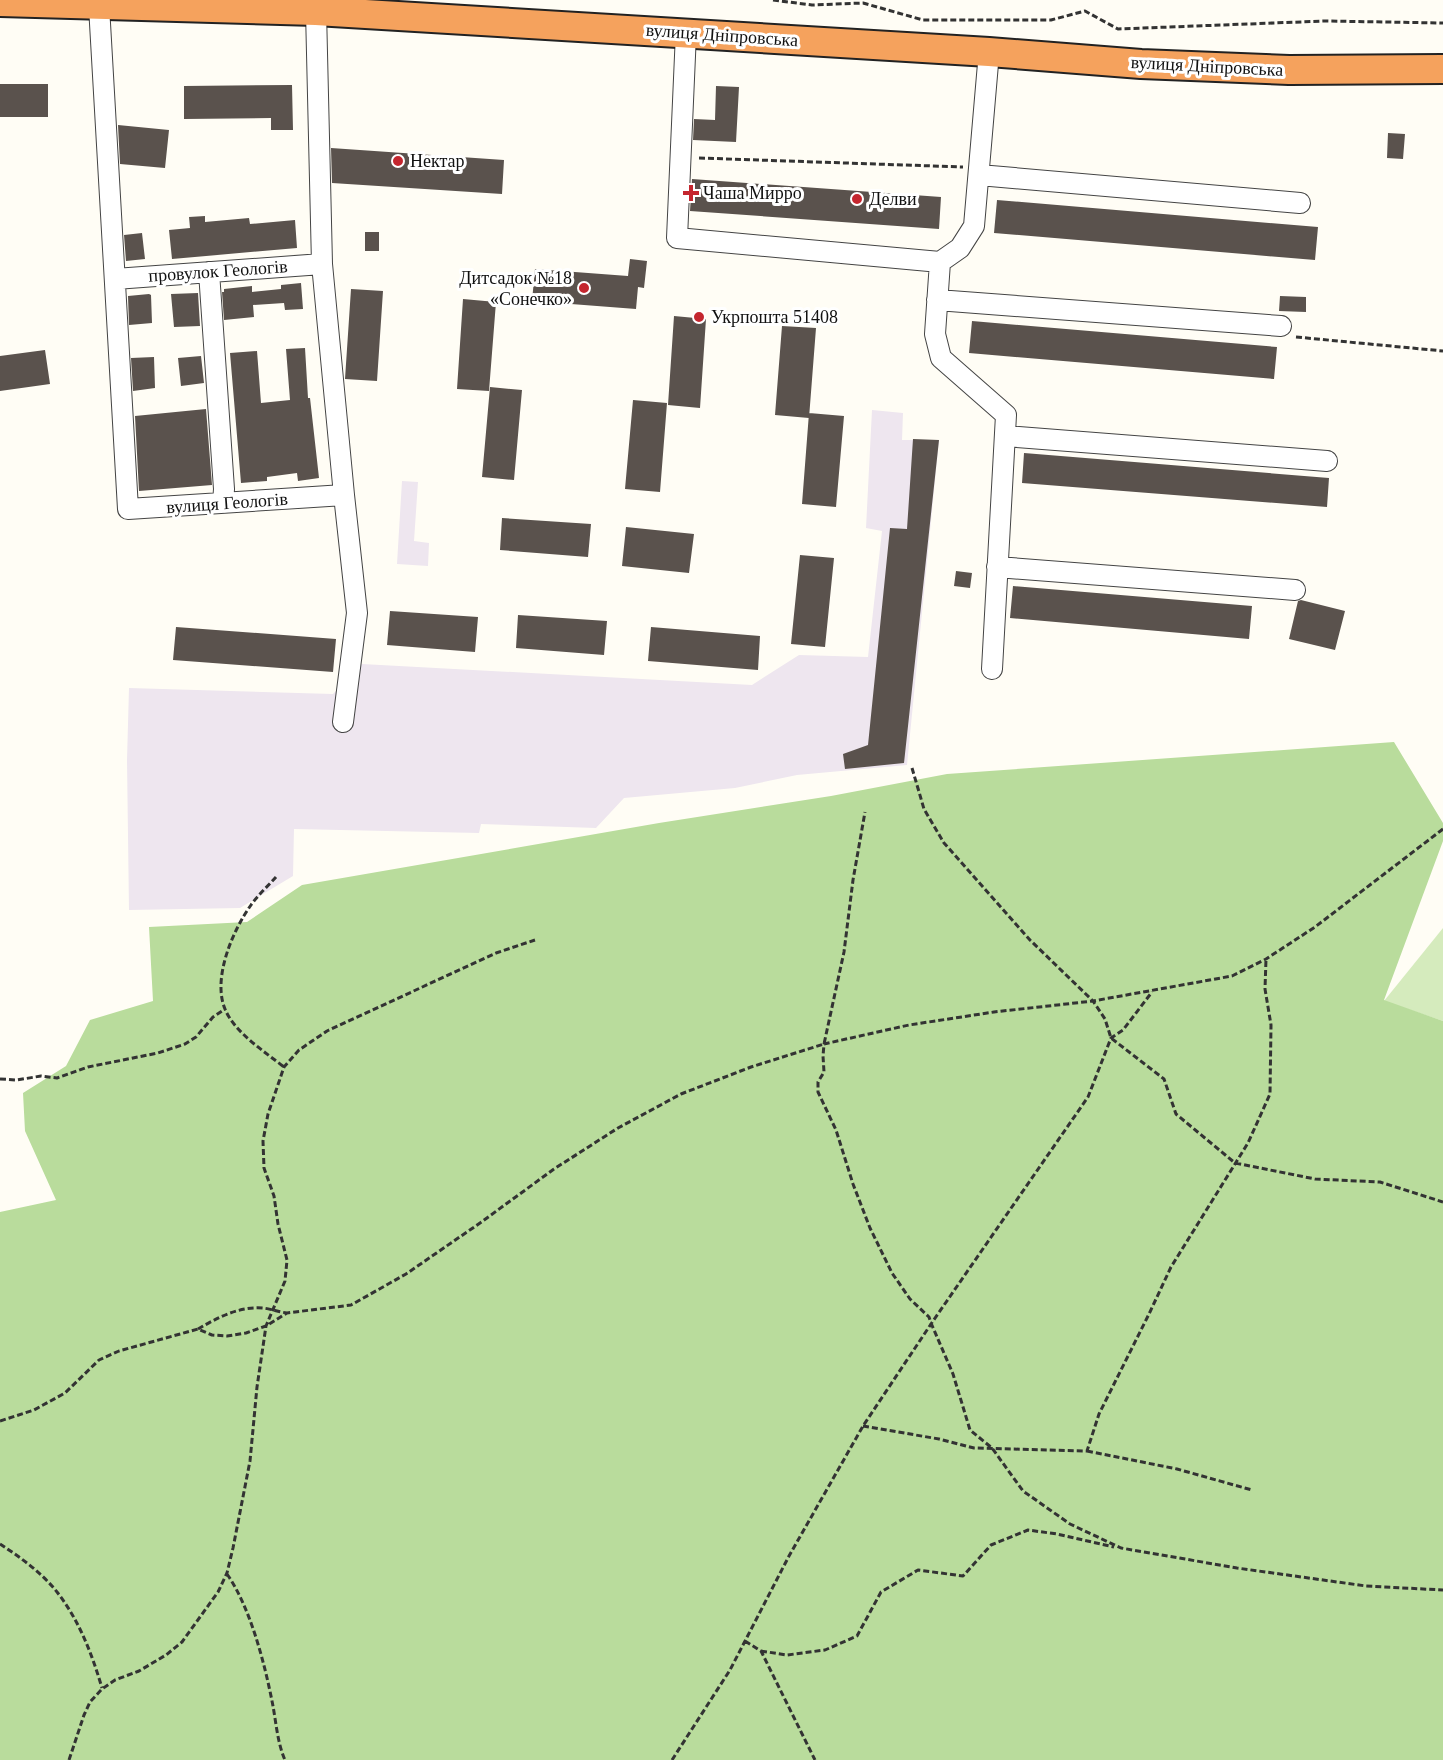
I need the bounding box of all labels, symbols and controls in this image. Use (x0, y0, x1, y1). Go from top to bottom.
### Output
street label: вулиця Дніпровська (645, 20, 799, 50)
street label: вулиця Дніпровська (1130, 52, 1284, 80)
place label: Нектар (410, 151, 465, 171)
marker: Нектар (391, 154, 405, 168)
place label: Чаша Мирро (703, 183, 802, 203)
marker: Чаша Мирро (684, 186, 698, 200)
place label: Делви (869, 189, 917, 209)
marker: Делви (850, 192, 864, 206)
street label: провулок Геологів (148, 256, 288, 286)
place label: Дитсадок №18 «Сонечко» (459, 268, 572, 309)
marker: Дитсадок №18 «Сонечко» (577, 281, 591, 295)
place label: Укрпошта 51408 (711, 307, 838, 327)
marker: Укрпошта 51408 (692, 310, 706, 324)
street label: вулиця Геологів (166, 489, 288, 517)

